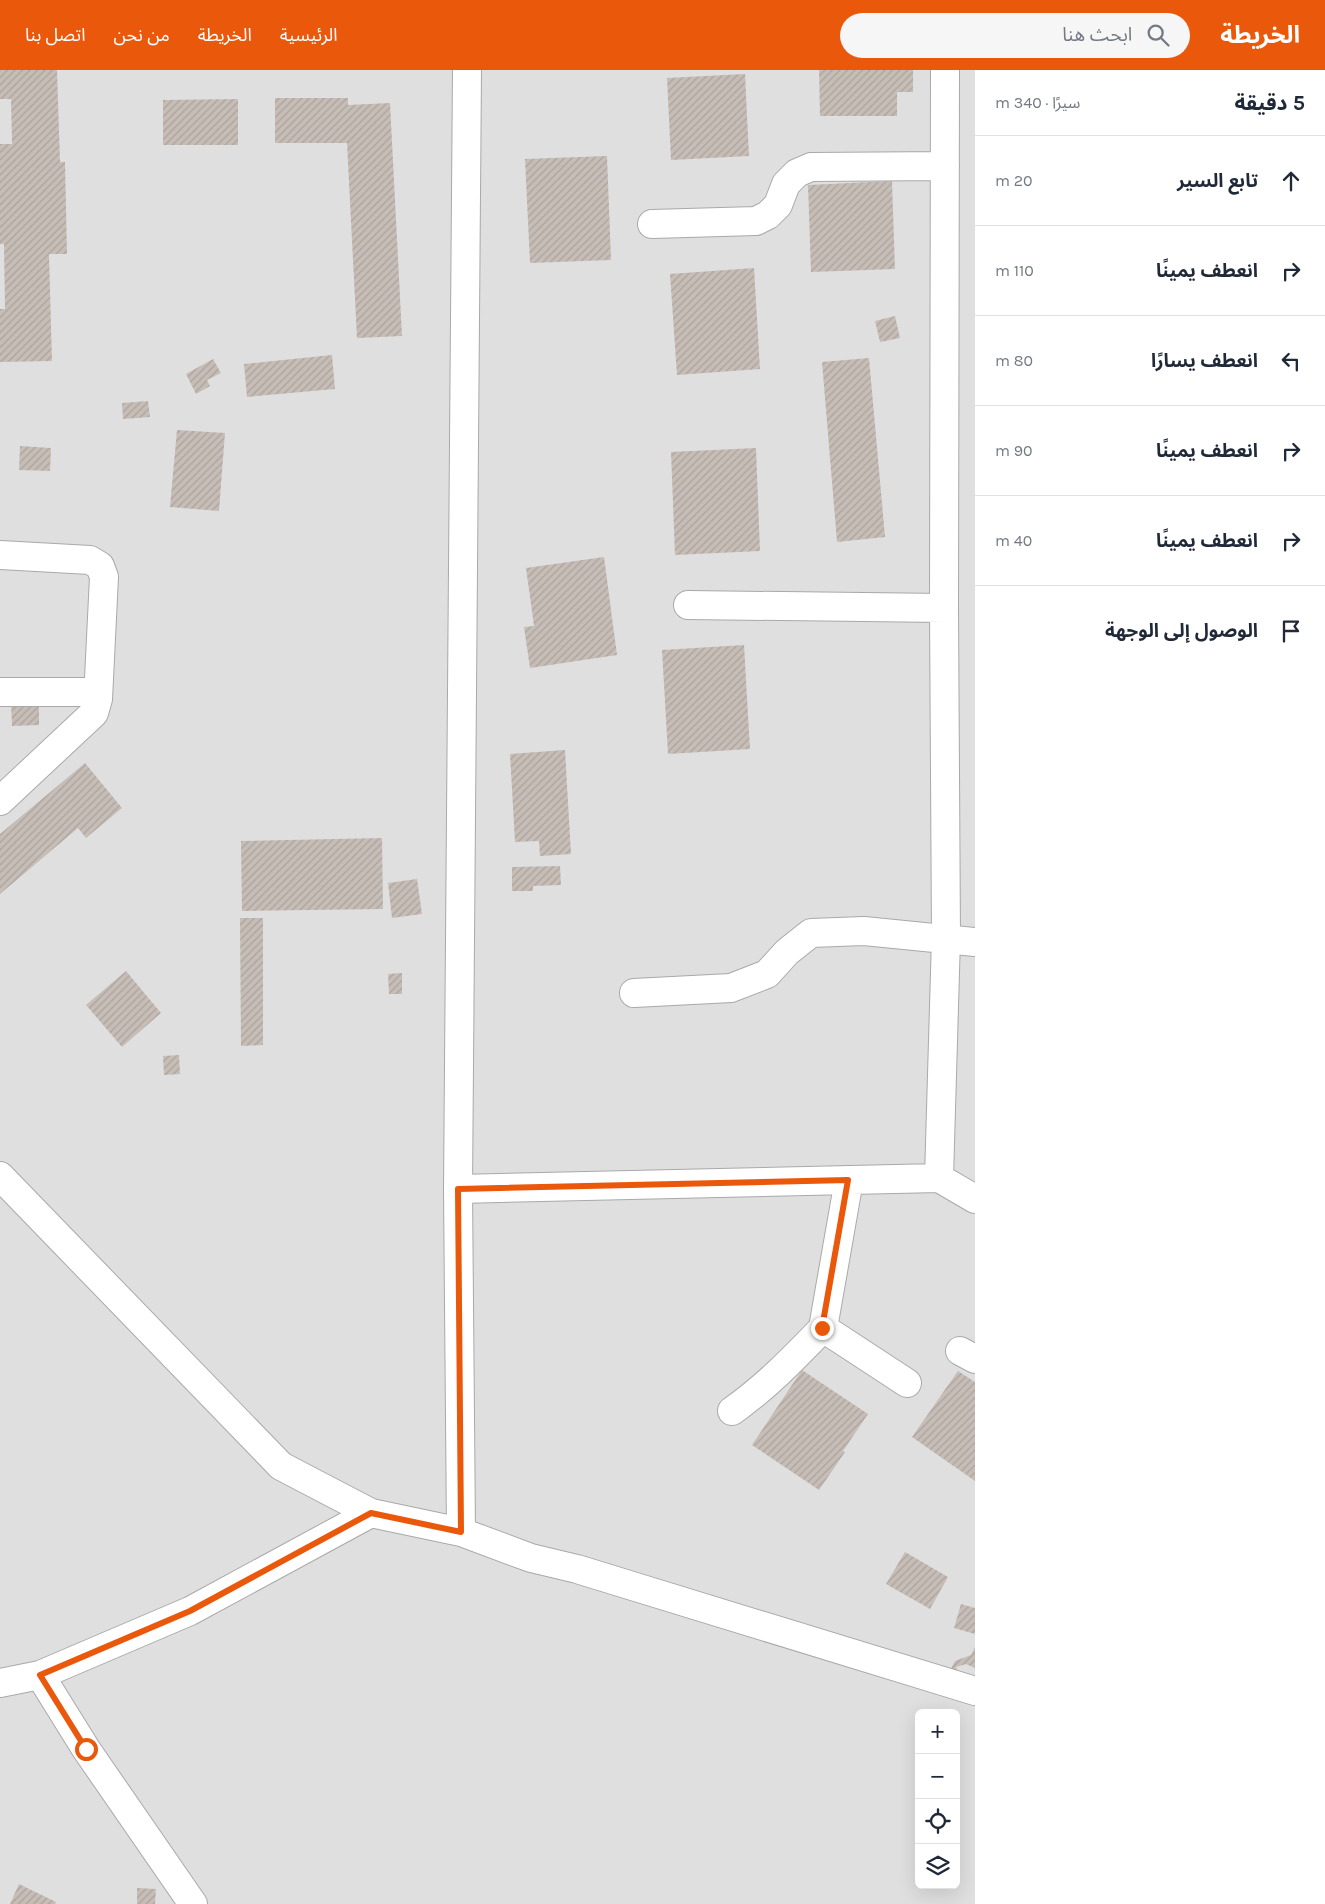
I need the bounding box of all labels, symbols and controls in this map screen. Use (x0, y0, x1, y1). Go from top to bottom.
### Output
search box (840, 13, 1190, 58)
icon: search (1144, 21, 1172, 49)
text: الخريطة (1220, 21, 1300, 49)
text: اتصل بنا (25, 24, 85, 46)
text: من نحن (113, 24, 170, 46)
text: الخريطة (198, 24, 252, 46)
text: الرئيسية (280, 24, 338, 46)
text: ابحث هنا (1062, 24, 1132, 46)
text: 5 دقيقة (1235, 91, 1305, 115)
text: سيرًا · 340 m (995, 93, 1080, 112)
icon: ahead (1277, 167, 1305, 195)
text: تابع السير (1177, 170, 1258, 192)
text: 20 m (995, 171, 1033, 190)
icon: right (1277, 257, 1305, 285)
text: انعطف يمينًا (1156, 260, 1258, 282)
text: 110 m (995, 261, 1034, 280)
icon: left (1277, 347, 1305, 375)
text: انعطف يسارًا (1151, 350, 1258, 372)
text: 80 m (995, 351, 1033, 370)
icon: right (1277, 437, 1305, 465)
text: انعطف يمينًا (1156, 440, 1258, 462)
text: 90 m (995, 441, 1033, 460)
icon: right (1277, 527, 1305, 555)
text: انعطف يمينًا (1156, 530, 1258, 552)
text: 40 m (995, 531, 1032, 550)
icon: arrive (1277, 617, 1305, 645)
text: الوصول إلى الوجهة (1105, 620, 1258, 642)
route end (811, 1317, 834, 1340)
map controls (915, 1709, 960, 1889)
button: + (915, 1709, 960, 1754)
route start (75, 1738, 98, 1761)
button: − (915, 1754, 960, 1799)
button: locate (915, 1799, 960, 1844)
button: layers (915, 1844, 960, 1889)

